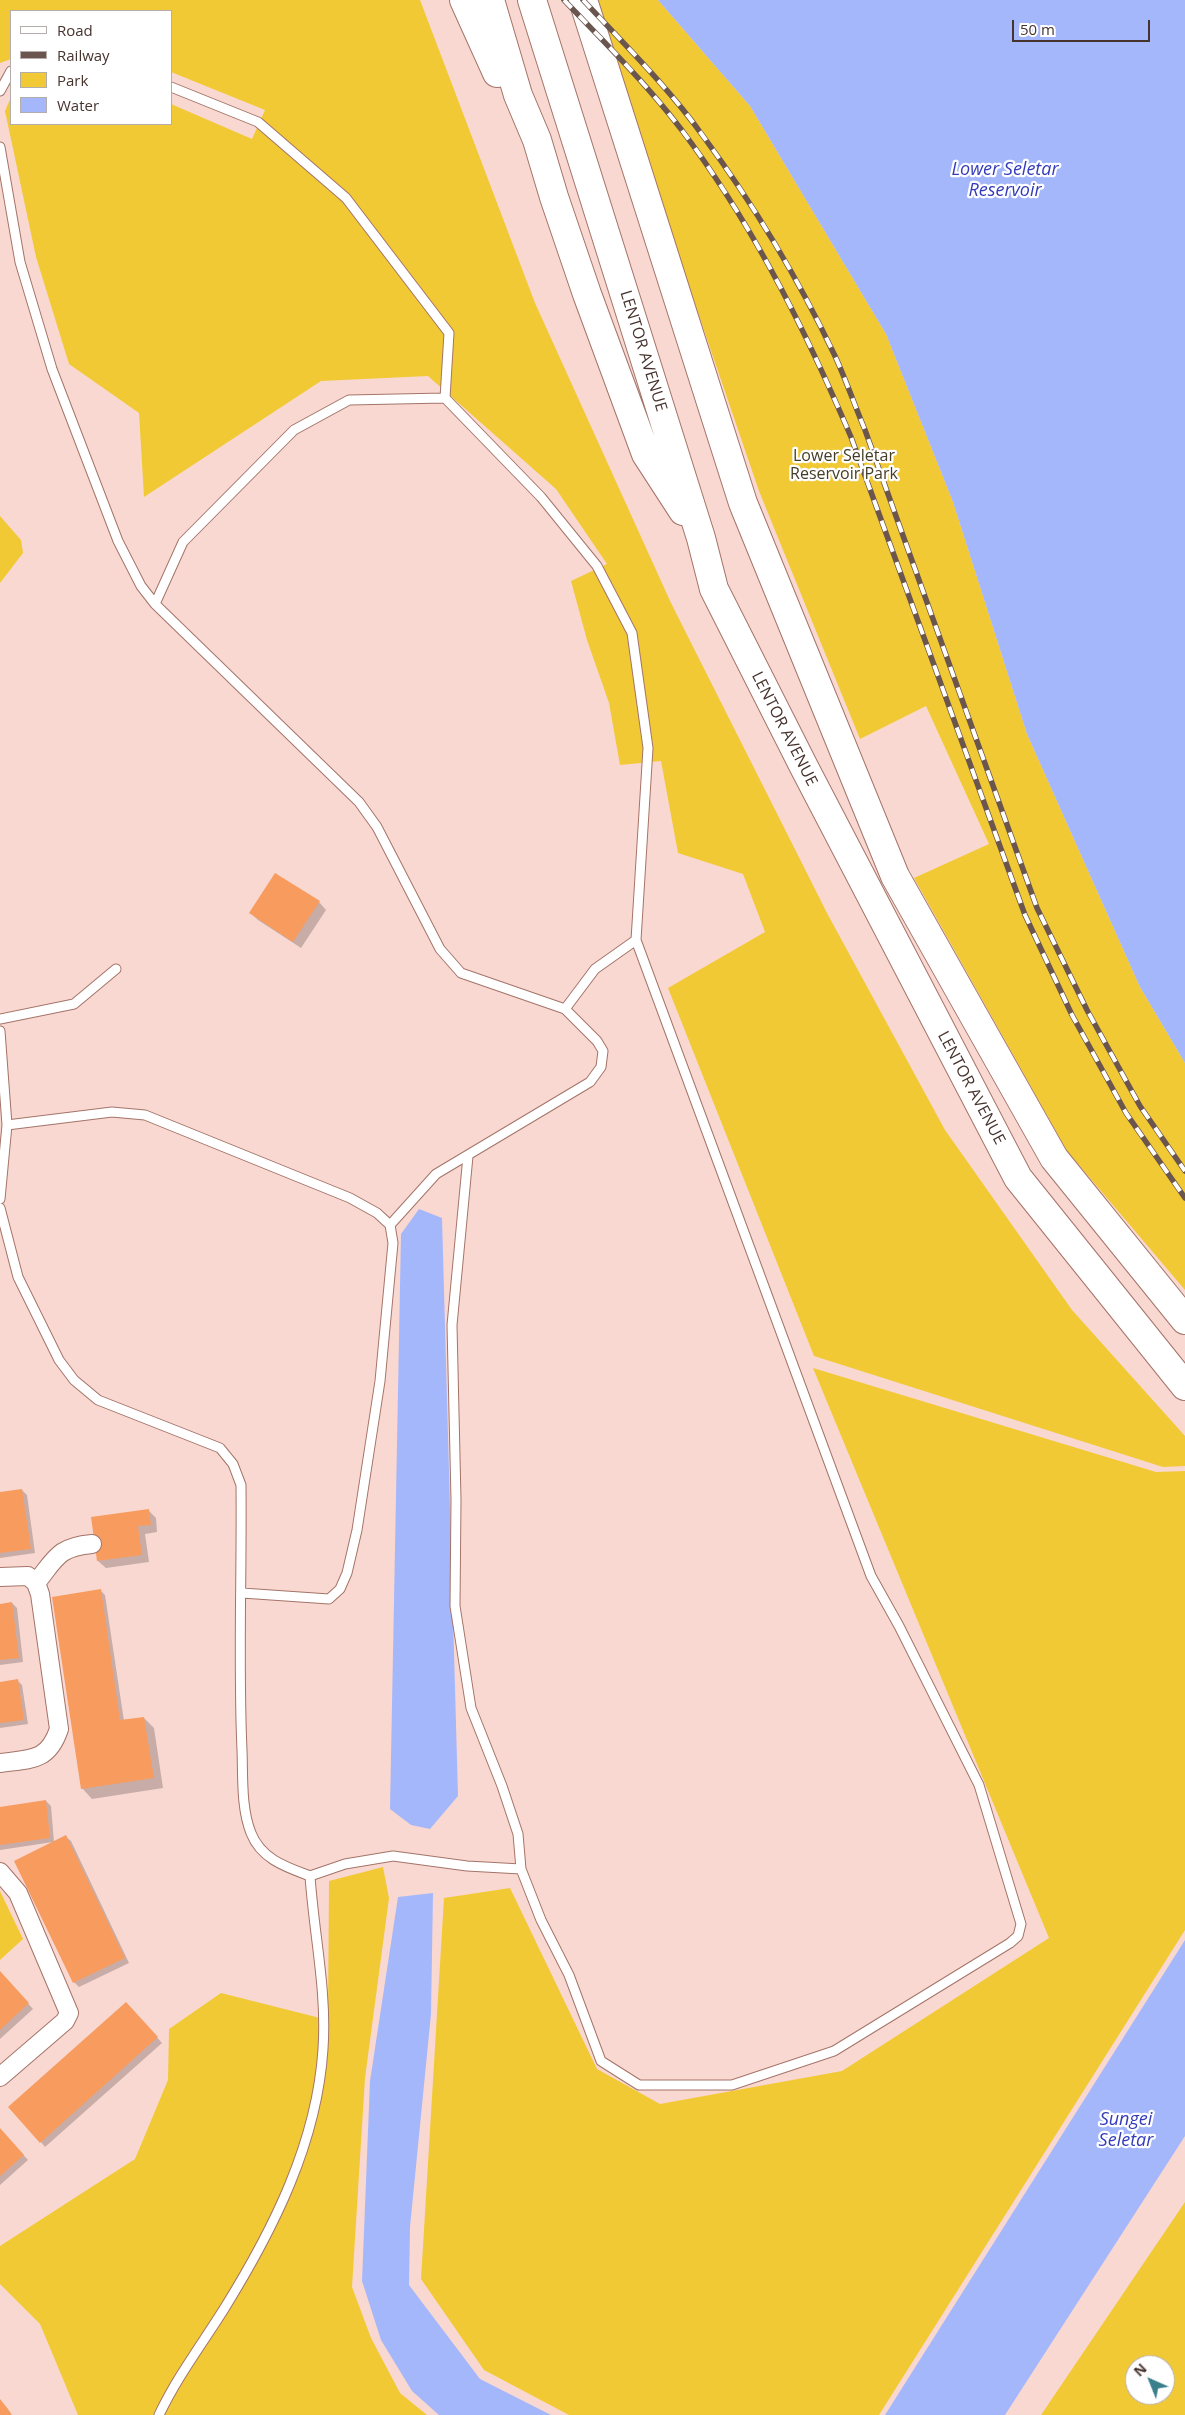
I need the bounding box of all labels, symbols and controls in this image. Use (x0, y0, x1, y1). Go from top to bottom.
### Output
legend (10, 10, 172, 125)
scale bar (1015, 10, 1152, 42)
text: 50 m (1020, 19, 1055, 39)
text: Road (57, 20, 93, 40)
text: Railway (57, 45, 110, 65)
text: Park (57, 70, 88, 90)
text: Water (57, 95, 99, 115)
water label: Lower Seletar Reservoir (951, 159, 1059, 202)
street label: LENTOR AVENUE (615, 288, 671, 414)
park label: Lower Seletar Reservoir Park (790, 446, 898, 484)
street label: LENTOR AVENUE (747, 669, 821, 789)
street label: LENTOR AVENUE (933, 1028, 1009, 1148)
water label: Sungei Seletar (1099, 2109, 1153, 2152)
north arrow (1125, 2355, 1175, 2405)
text: N (1129, 2359, 1151, 2380)

